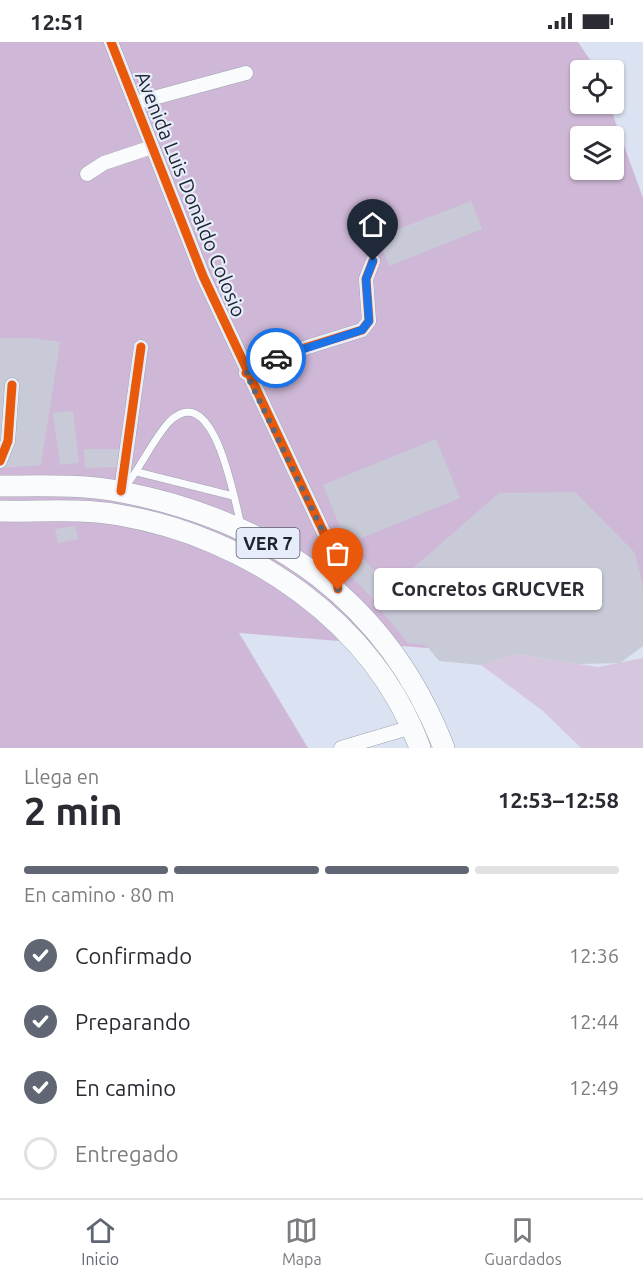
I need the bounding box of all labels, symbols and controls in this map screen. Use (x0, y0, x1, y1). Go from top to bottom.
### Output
text: 12:51 (30, 9, 85, 34)
map controls (570, 60, 624, 180)
button: locate (570, 60, 624, 114)
street label: Avenida Luis Donaldo Colosio (131, 68, 251, 320)
button: layers (570, 126, 624, 180)
pin (347, 199, 398, 261)
icon: home (356, 208, 389, 241)
courier (246, 328, 306, 388)
icon: car (260, 342, 293, 375)
road number: VER 7 (236, 528, 300, 558)
pin (312, 528, 363, 590)
icon: bag (321, 537, 354, 570)
callout: Concretos GRUCVER (374, 569, 602, 611)
text: Concretos GRUCVER (391, 577, 585, 600)
text: Llega en (24, 765, 99, 788)
text: 12:53–12:58 (498, 787, 619, 812)
text: 2 min (24, 789, 123, 832)
text: En camino · 80 m (24, 883, 174, 906)
icon: check (24, 939, 57, 972)
text: Confirmado (75, 943, 192, 968)
text: 12:36 (569, 944, 619, 967)
icon: check (24, 1005, 57, 1038)
text: Preparando (75, 1009, 191, 1034)
text: 12:44 (569, 1010, 619, 1033)
icon: check (24, 1071, 57, 1104)
text: En camino (75, 1075, 176, 1100)
text: 12:49 (569, 1076, 619, 1099)
text: Entregado (75, 1141, 179, 1166)
tab: Inicio (81, 1214, 119, 1268)
tab: Mapa (282, 1214, 322, 1268)
tab: Guardados (484, 1214, 562, 1268)

